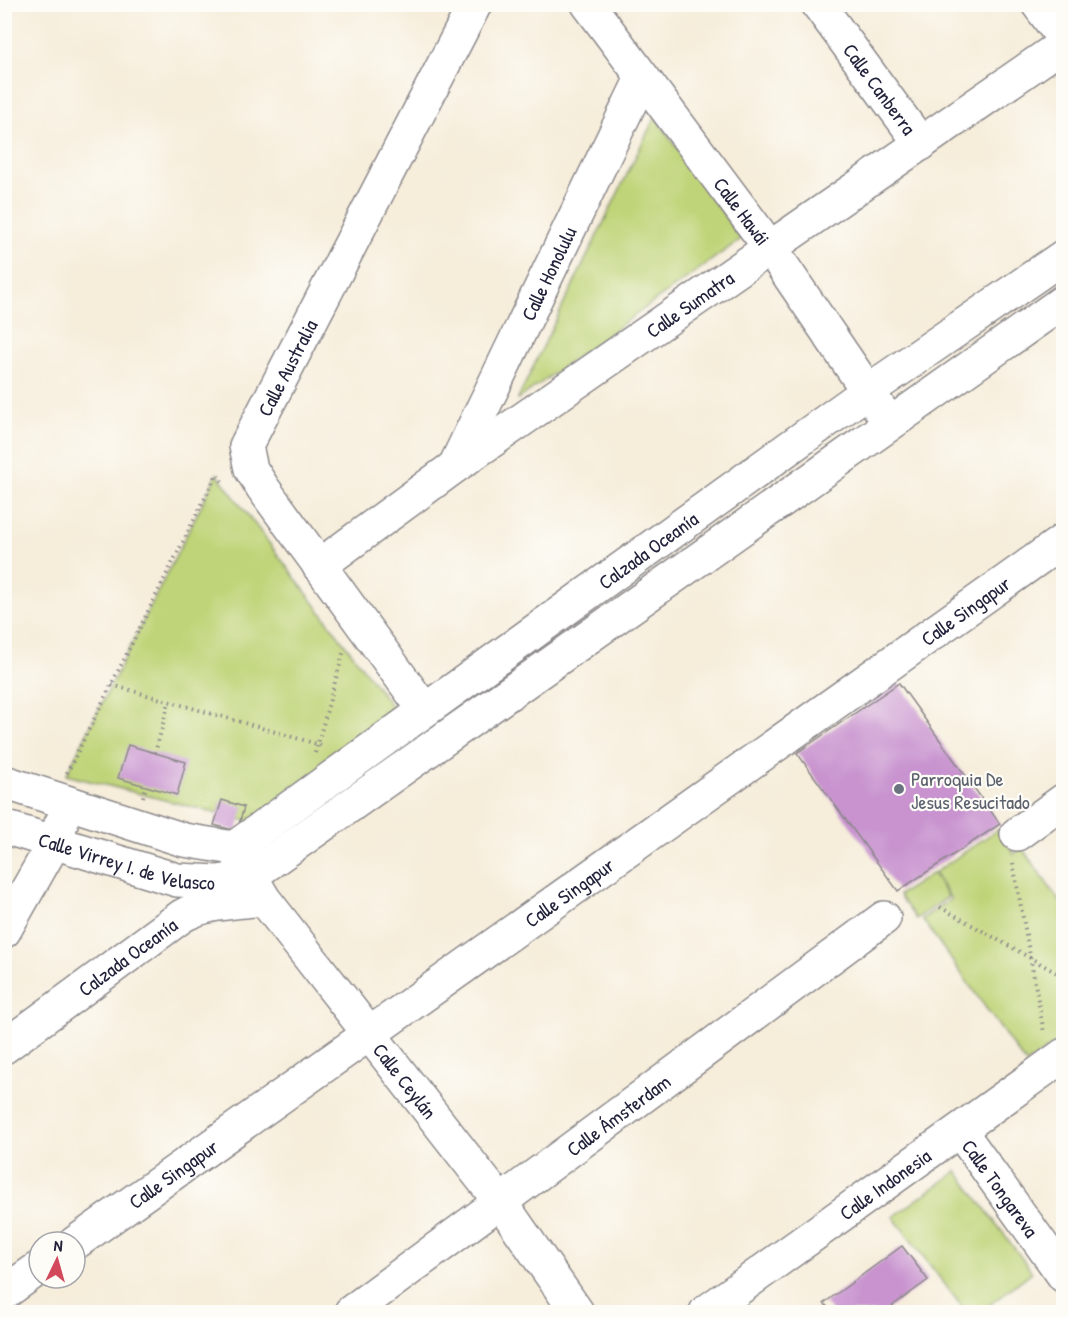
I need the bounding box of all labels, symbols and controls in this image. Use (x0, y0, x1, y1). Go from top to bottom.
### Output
street label: Calle Canberra (838, 37, 923, 140)
street label: Calle Hawái (708, 171, 777, 250)
street label: Calle Honolulu (514, 222, 582, 325)
street label: Calle Sumatra (640, 264, 739, 344)
street label: Calle Australia (250, 314, 323, 420)
street label: Calzada Oceanía (592, 505, 703, 595)
street label: Calle Singapur (915, 569, 1015, 651)
place label: Parroquia De Jesus Resucitado (911, 765, 1030, 815)
marker: Parroquia De Jesus Resucitado (892, 782, 906, 796)
street label: Calle Virrey I. de Velasco (35, 825, 216, 895)
street label: Calle Singapur (519, 851, 619, 933)
street label: Calzada Oceanía (72, 911, 182, 1002)
street label: Calle Ceylán (367, 1037, 444, 1124)
street label: Calle Ámsterdam (561, 1067, 675, 1162)
street label: Calle Singapur (123, 1132, 223, 1215)
street label: Calle Tongareva (956, 1133, 1045, 1243)
street label: Calle Indonesia (834, 1142, 936, 1226)
north arrow (27, 1230, 87, 1290)
text: N (53, 1234, 64, 1256)

